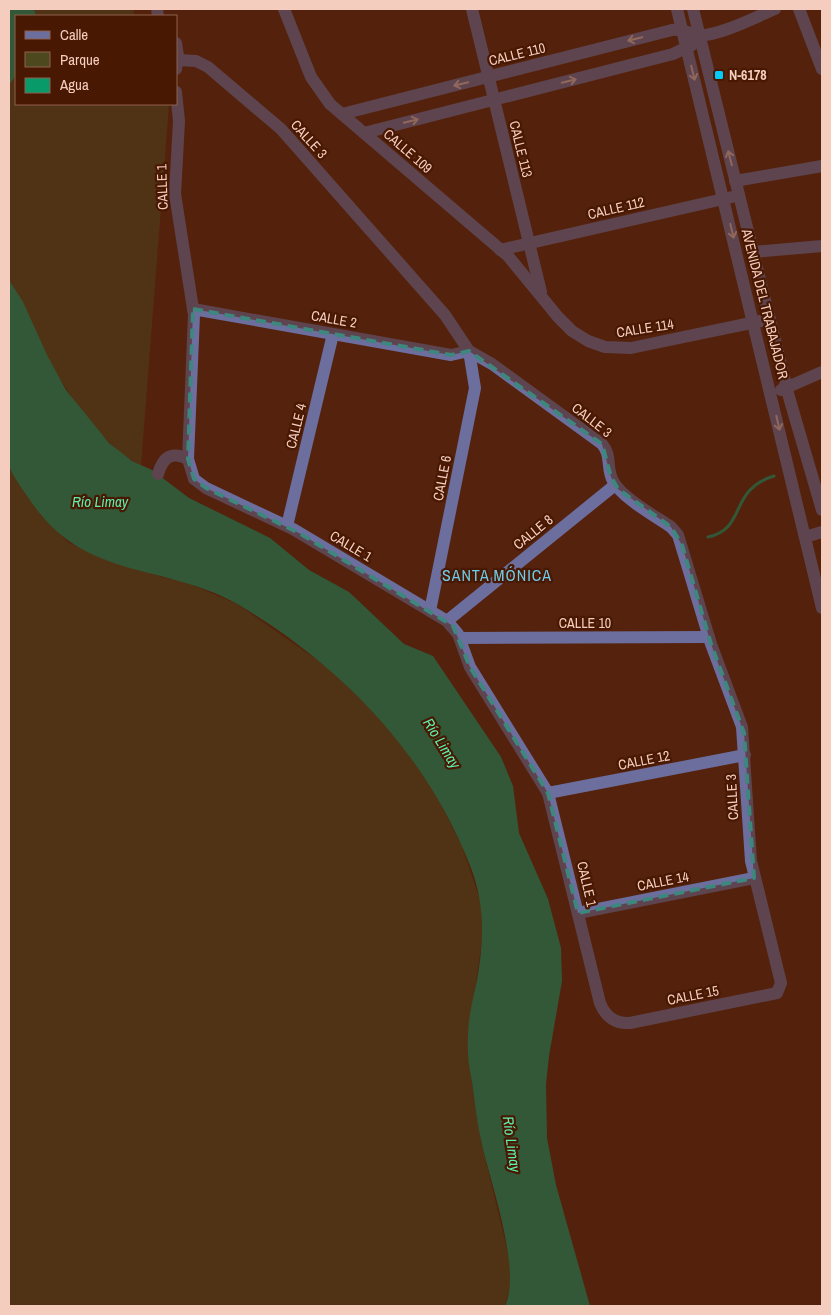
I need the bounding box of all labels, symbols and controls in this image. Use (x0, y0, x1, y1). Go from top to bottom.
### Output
legend (15, 15, 178, 105)
text: Calle (60, 24, 88, 45)
one-way arrow (628, 35, 644, 44)
street label: CALLE 110 (487, 38, 547, 70)
text: Parque (60, 49, 100, 70)
one-way arrow (689, 65, 698, 81)
place label: N-6178 (729, 66, 767, 84)
marker: N-6178 (713, 69, 725, 81)
text: Agua (59, 74, 89, 95)
one-way arrow (560, 75, 576, 85)
one-way arrow (453, 80, 469, 89)
one-way arrow (403, 115, 419, 125)
street label: CALLE 3 (287, 116, 331, 162)
street label: CALLE 113 (505, 119, 537, 179)
street label: CALLE 109 (380, 125, 436, 177)
one-way arrow (725, 150, 734, 166)
street label: CALLE 1 (152, 163, 172, 210)
street label: CALLE 112 (586, 193, 646, 223)
one-way arrow (728, 222, 737, 238)
street label: AVENIDA DEL TRABAJADOR (737, 226, 792, 381)
street label: CALLE 2 (310, 306, 358, 332)
street label: CALLE 114 (615, 314, 676, 341)
street label: CALLE 3 (568, 399, 616, 441)
street label: CALLE 4 (282, 401, 310, 450)
one-way arrow (774, 414, 783, 430)
street label: CALLE 6 (429, 454, 455, 502)
water label: Río Limay (72, 491, 129, 512)
street label: CALLE 8 (509, 511, 557, 553)
street label: CALLE 1 (327, 526, 376, 566)
district label: SANTA MÓNICA (442, 564, 552, 586)
street label: CALLE 10 (559, 614, 611, 632)
water label: Río Limay (418, 714, 466, 773)
street label: CALLE 12 (617, 746, 671, 774)
street label: CALLE 3 (722, 774, 742, 820)
street label: CALLE 1 (573, 860, 601, 909)
street label: CALLE 14 (636, 867, 691, 895)
street label: CALLE 15 (666, 981, 720, 1009)
water label: Río Limay (498, 1115, 526, 1174)

